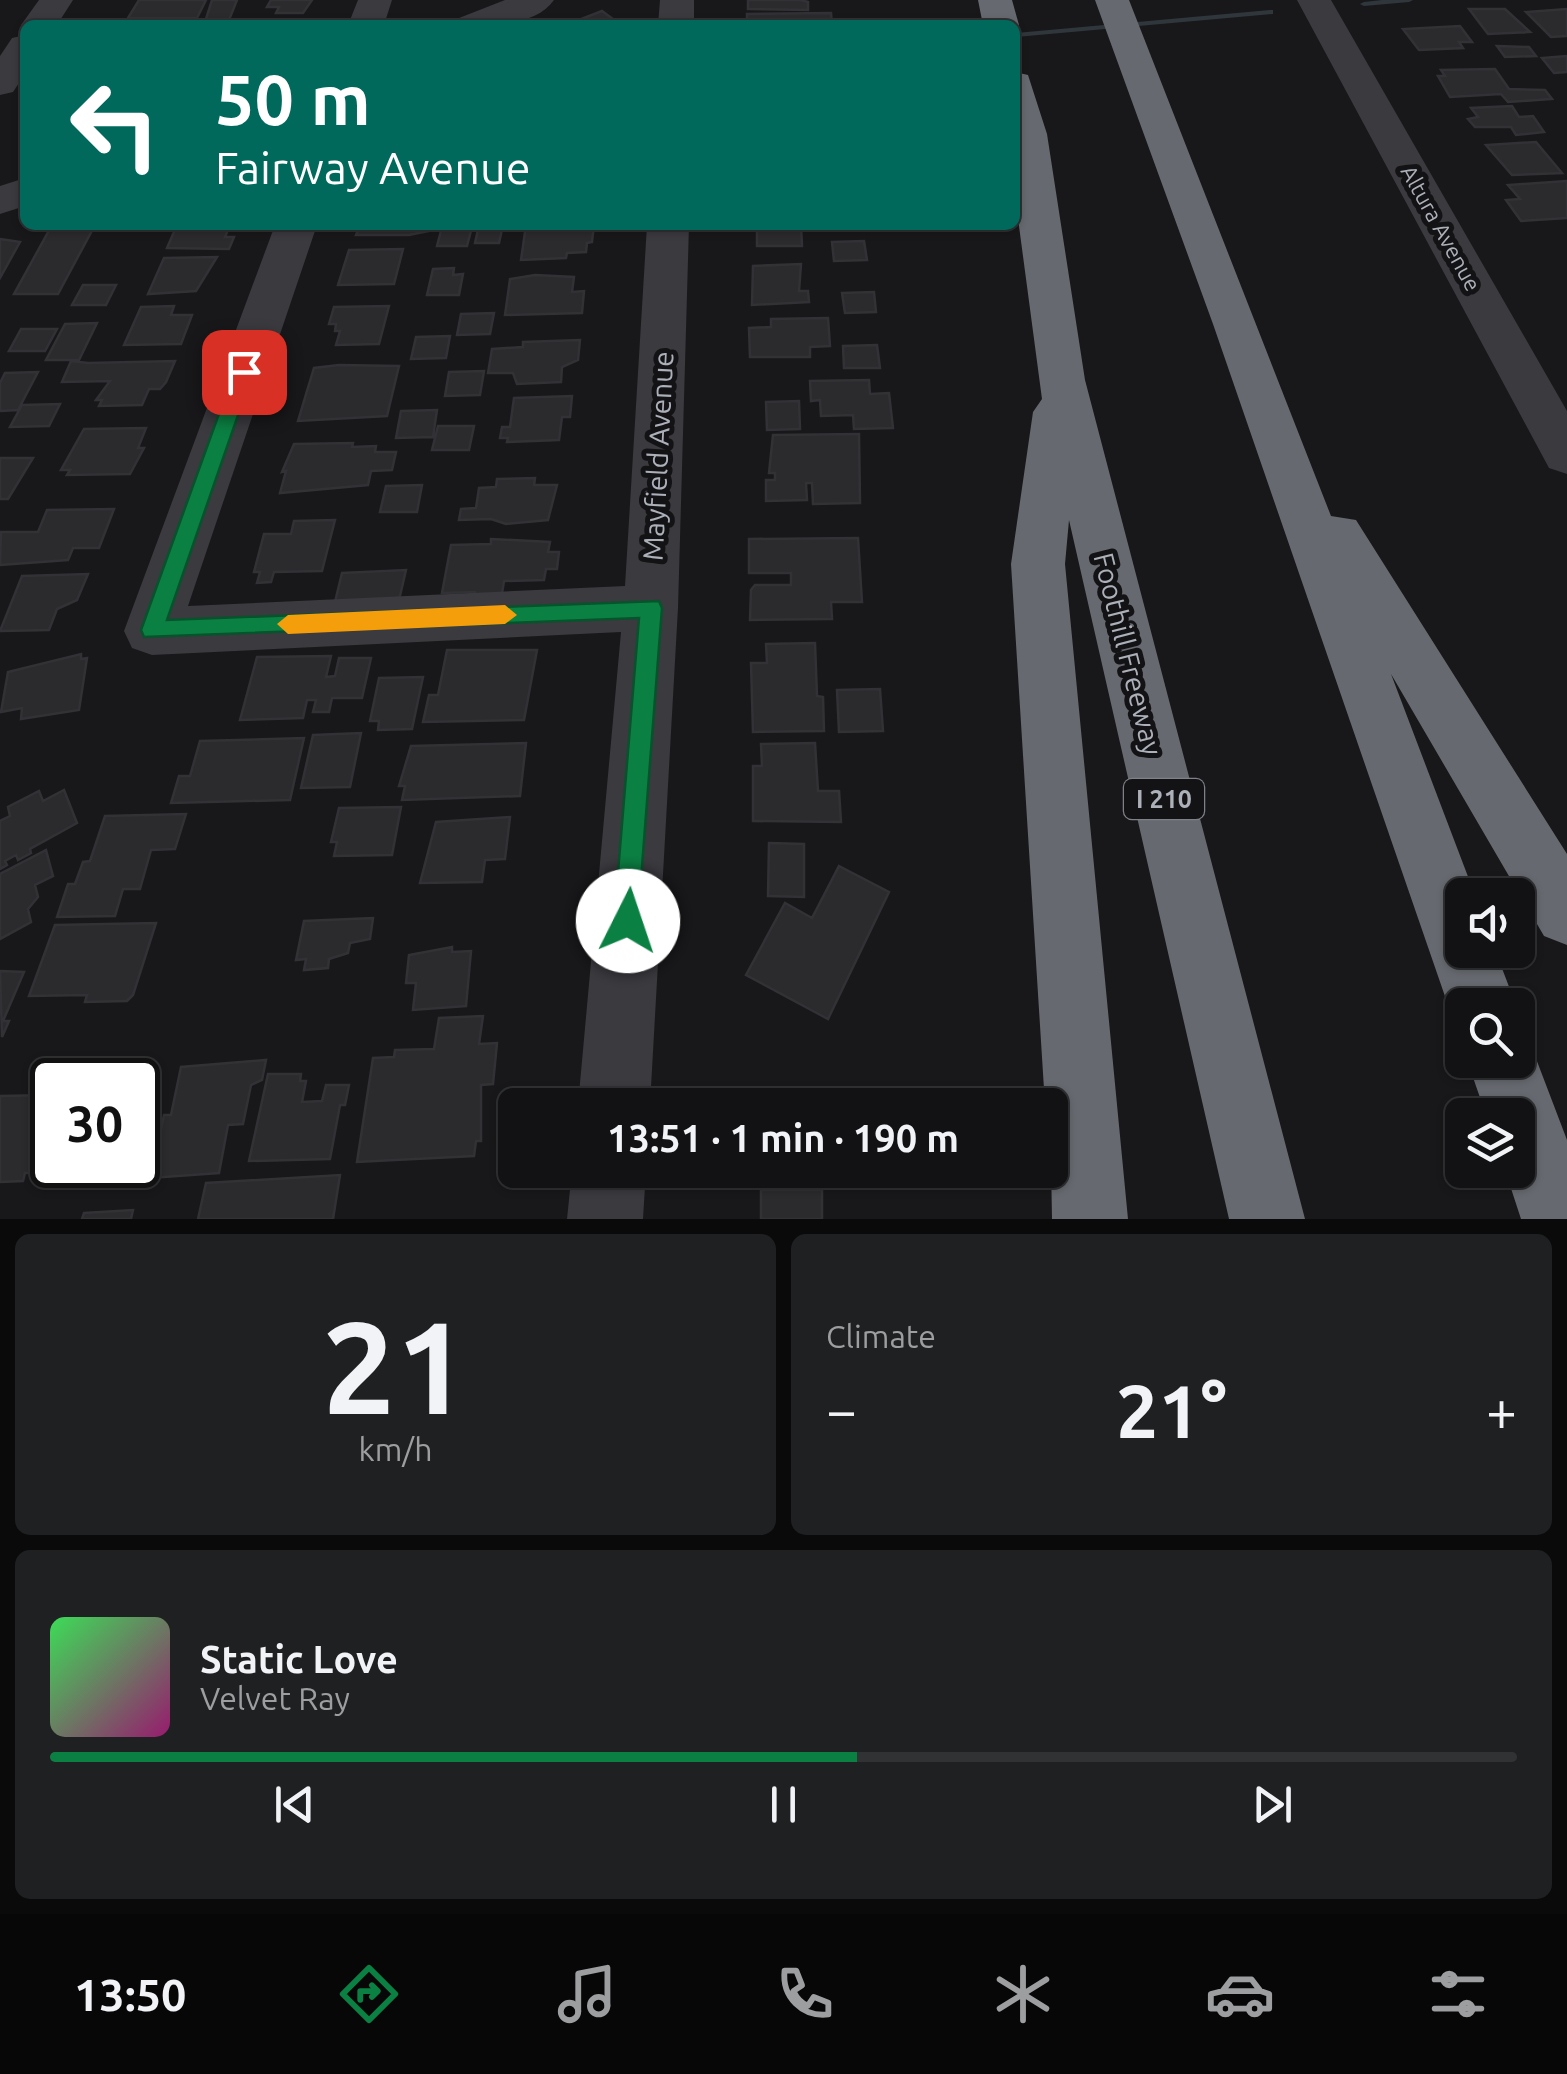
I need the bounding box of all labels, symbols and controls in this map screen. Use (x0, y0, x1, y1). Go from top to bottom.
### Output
icon: left (50, 60, 180, 190)
text: 50 m (215, 60, 371, 138)
text: Fairway Avenue (215, 142, 531, 193)
street label: Altura Avenue (1397, 160, 1486, 295)
pin (202, 330, 287, 415)
icon: arrive (217, 345, 272, 400)
street label: Mayfield Avenue (637, 351, 678, 561)
street label: Foothill Freeway (1088, 549, 1169, 758)
road number: I 210 (1124, 779, 1204, 819)
position arrow (576, 869, 680, 973)
map controls (1445, 878, 1535, 1188)
button: sound (1445, 878, 1535, 968)
button: search (1445, 988, 1535, 1078)
speed limit sign: 30 (30, 1058, 160, 1188)
button: layers (1445, 1098, 1535, 1188)
text: 13:51 · 1 min · 190 m (607, 1117, 959, 1159)
text: 21 (322, 1293, 469, 1439)
text: Climate (826, 1318, 936, 1354)
text: 21° (1116, 1368, 1227, 1452)
text: − (826, 1379, 857, 1440)
text: + (1486, 1379, 1517, 1440)
text: km/h (359, 1431, 432, 1467)
text: Static Love (200, 1638, 398, 1680)
text: Velvet Ray (200, 1680, 350, 1716)
icon: previous (267, 1777, 322, 1832)
icon: pause (756, 1777, 811, 1832)
icon: next (1245, 1777, 1300, 1832)
icon: directions (334, 1959, 404, 2029)
icon: music (552, 1959, 622, 2029)
icon: phone (770, 1959, 840, 2029)
icon: climate (988, 1959, 1058, 2029)
icon: car (1205, 1959, 1275, 2029)
icon: filters (1423, 1959, 1493, 2029)
text: 13:50 (74, 1969, 186, 2020)

